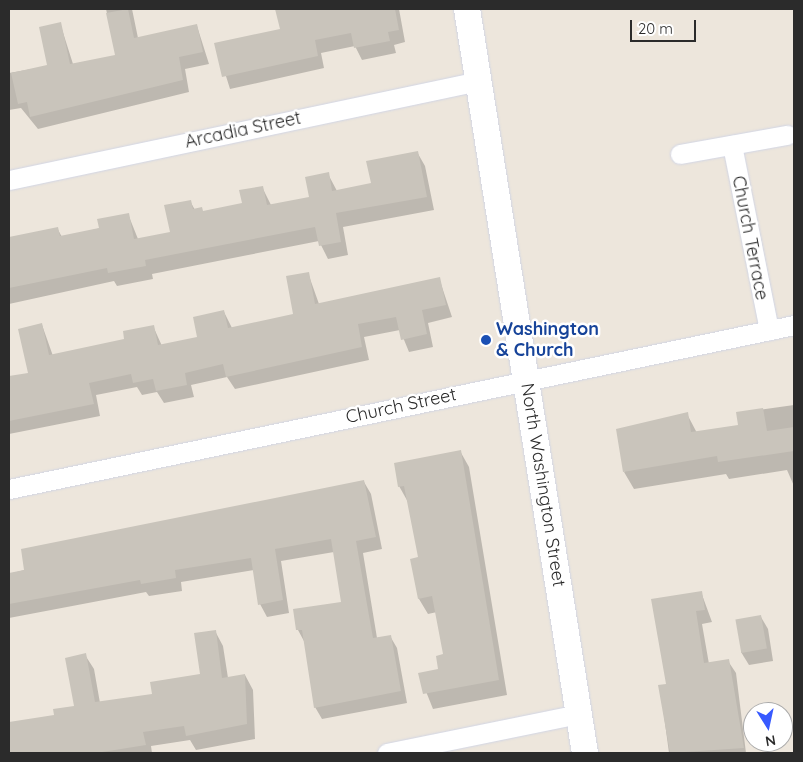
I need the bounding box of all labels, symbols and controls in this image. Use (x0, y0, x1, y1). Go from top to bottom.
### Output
scale bar (633, 10, 699, 42)
text: 20 m (638, 19, 673, 38)
street label: Arcadia Street (183, 107, 303, 153)
street label: Church Terrace (727, 174, 773, 302)
place label: Washington & Church (496, 319, 599, 362)
marker: Washington & Church (480, 334, 492, 346)
street label: North Washington Street (516, 382, 570, 588)
street label: Church Street (344, 384, 458, 428)
north arrow (743, 702, 793, 752)
text: N (764, 731, 777, 751)

